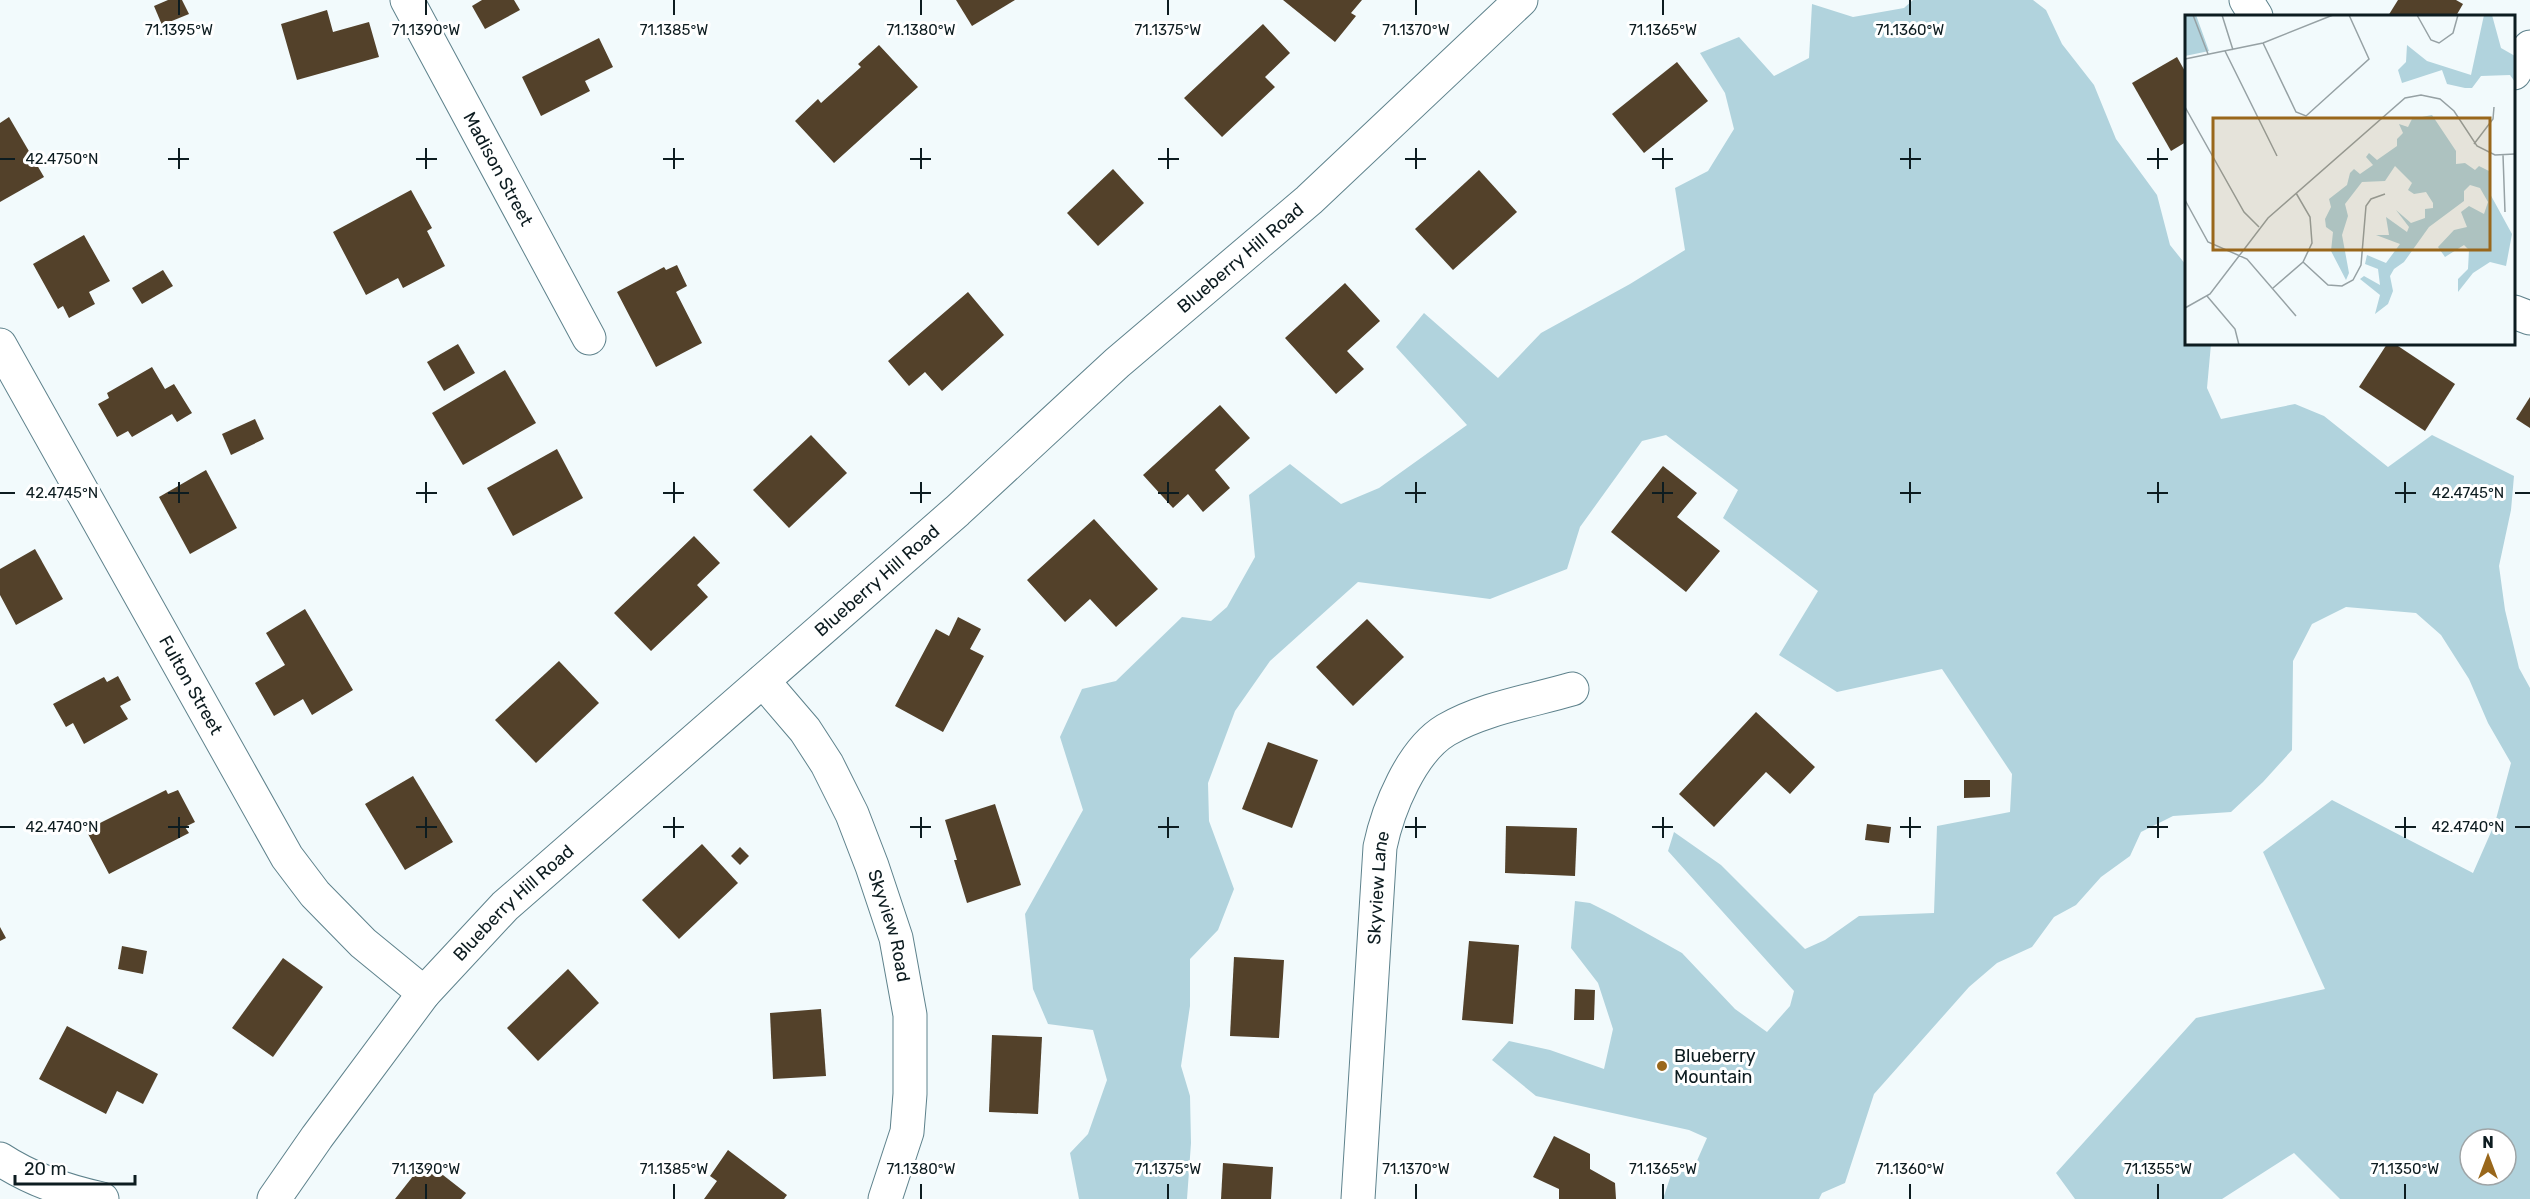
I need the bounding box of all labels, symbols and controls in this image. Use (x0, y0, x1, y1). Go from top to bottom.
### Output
inset map (2185, 15, 2515, 345)
text: 71.1395°W (145, 21, 213, 39)
text: 71.1390°W (392, 21, 460, 39)
text: 71.1385°W (640, 21, 708, 39)
text: 71.1380°W (886, 21, 956, 39)
text: 71.1375°W (1135, 21, 1201, 39)
text: 71.1370°W (1382, 21, 1450, 39)
text: 71.1365°W (1629, 21, 1697, 39)
text: 71.1360°W (1876, 21, 1944, 39)
street label: Madison Street (458, 108, 538, 230)
text: 42.4750°N (25, 150, 99, 168)
street label: Blueberry Hill Road (1173, 198, 1308, 318)
text: 42.4745°N (26, 484, 98, 502)
text: 42.4745°N (2432, 484, 2504, 502)
street label: Blueberry Hill Road (810, 520, 944, 641)
street label: Fulton Street (154, 632, 227, 739)
text: 42.4740°N (26, 818, 99, 836)
text: 42.4740°N (2432, 818, 2505, 836)
street label: Skyview Lane (1363, 828, 1394, 945)
street label: Blueberry Hill Road (448, 840, 578, 966)
street label: Skyview Road (863, 867, 915, 984)
place label: Blueberry Mountain (1674, 1045, 1756, 1088)
marker: Blueberry Mountain (1655, 1059, 1669, 1073)
north arrow (2458, 1127, 2518, 1187)
text: N (2482, 1133, 2494, 1152)
scale bar (15, 1148, 135, 1186)
text: 20 m (24, 1158, 66, 1180)
text: 71.1390°W (392, 1160, 460, 1178)
text: 71.1385°W (640, 1160, 708, 1178)
text: 71.1380°W (886, 1160, 956, 1178)
text: 71.1375°W (1135, 1160, 1201, 1178)
text: 71.1370°W (1382, 1160, 1450, 1178)
text: 71.1365°W (1629, 1160, 1697, 1178)
text: 71.1360°W (1876, 1160, 1944, 1178)
text: 71.1355°W (2124, 1160, 2192, 1178)
text: 71.1350°W (2371, 1160, 2439, 1178)

